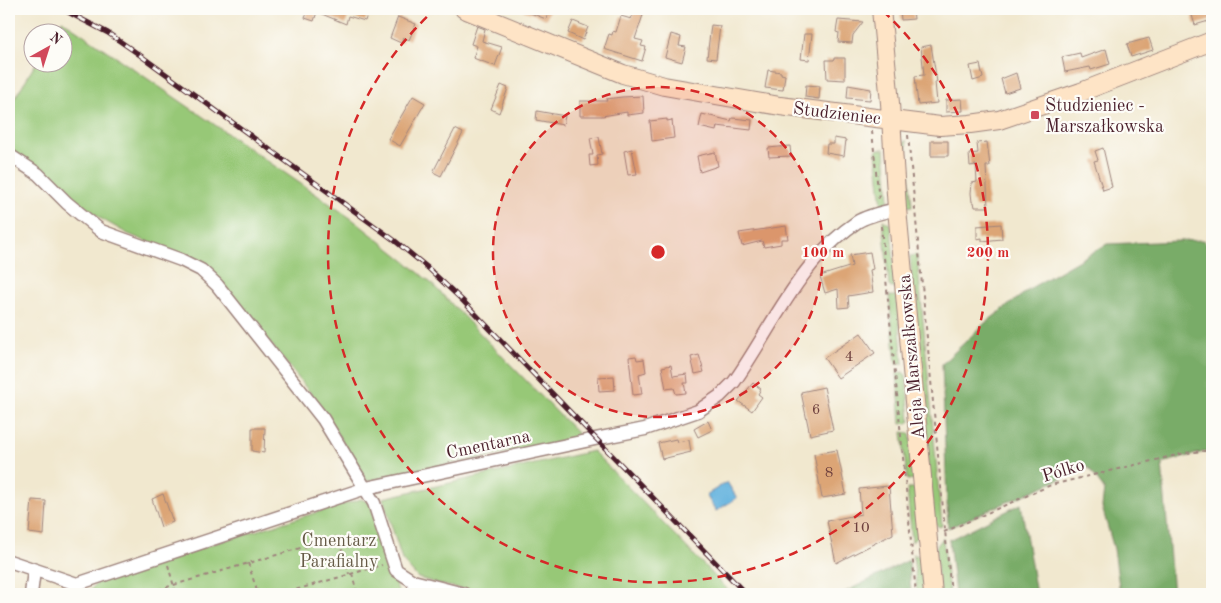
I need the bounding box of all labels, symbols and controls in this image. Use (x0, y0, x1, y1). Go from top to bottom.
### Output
north arrow (22, 22, 72, 72)
text: N (47, 30, 64, 48)
place label: Studzieniec - Marszałkowska (1045, 97, 1164, 136)
street label: Studzieniec (792, 100, 882, 128)
marker: Studzieniec - Marszałkowska (1029, 109, 1041, 121)
centre of rings (649, 243, 667, 261)
text: 100 m (802, 246, 844, 261)
text: 200 m (967, 246, 1009, 261)
street label: Aleja Marszałkowska (896, 274, 928, 440)
house number: 4 (845, 350, 853, 365)
house number: 6 (812, 403, 820, 418)
street label: Cmentarna (444, 427, 532, 463)
street label: Pólko (1040, 456, 1087, 486)
house number: 8 (825, 466, 833, 481)
house number: 10 (852, 521, 870, 536)
park label: Cmentarz Parafialny (299, 532, 379, 571)

